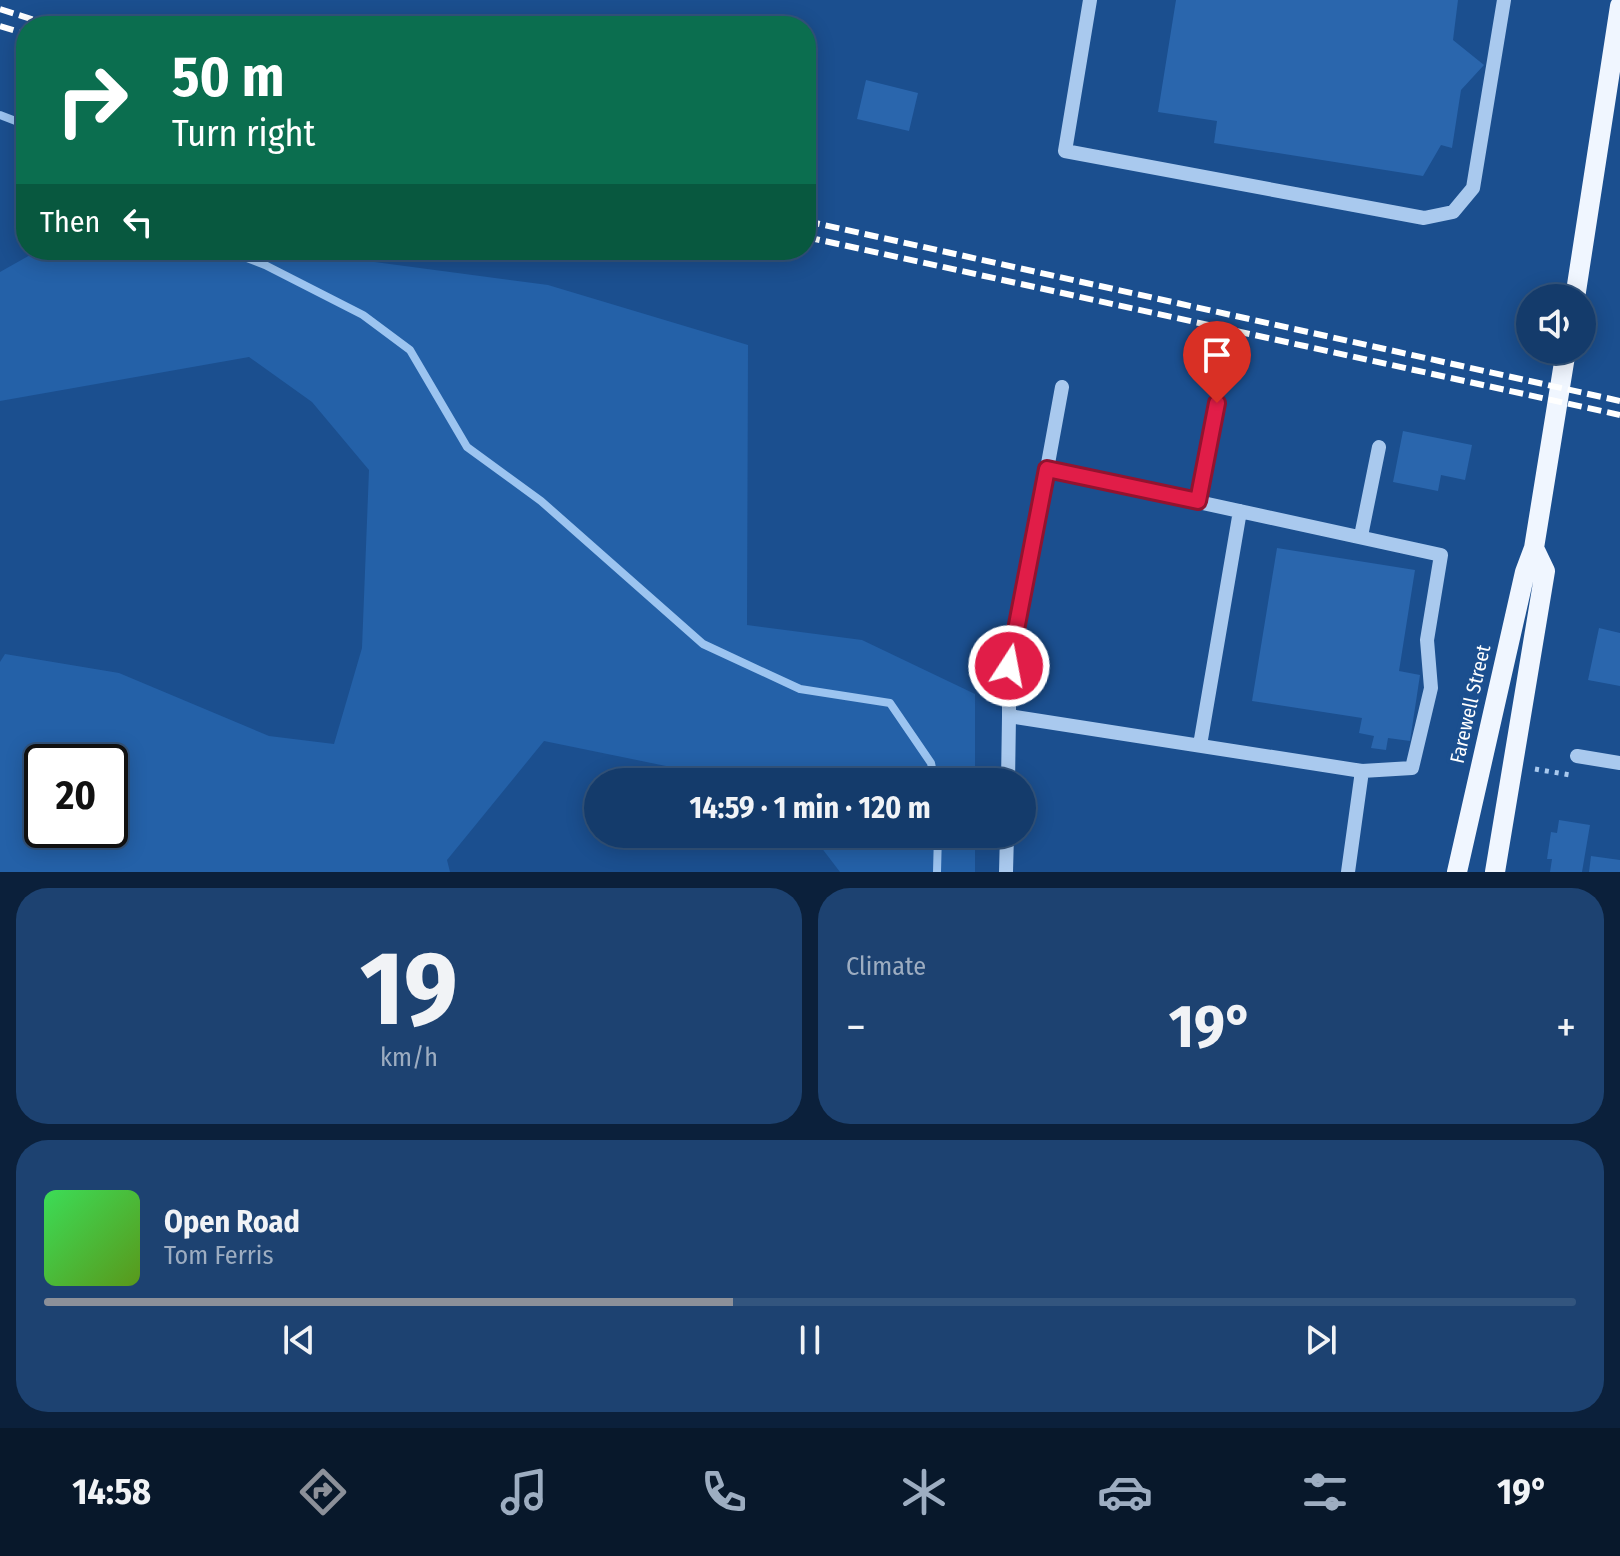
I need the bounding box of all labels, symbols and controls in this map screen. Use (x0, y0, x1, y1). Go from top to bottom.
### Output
text: 50 m (172, 44, 284, 111)
icon: right (40, 48, 144, 152)
text: Turn right (172, 112, 315, 156)
icon: left (116, 200, 160, 244)
text: Then (40, 204, 100, 240)
map controls (1516, 284, 1596, 364)
button: sound (1516, 284, 1596, 364)
pin (1183, 321, 1251, 403)
icon: arrive (1195, 333, 1239, 377)
position arrow (967, 624, 1051, 708)
street label: Farewell Street (1445, 642, 1495, 766)
speed limit sign: 20 (24, 744, 128, 848)
text: 14:59 · 1 min · 120 m (689, 790, 931, 826)
text: 19 (360, 927, 458, 1052)
text: Climate (846, 951, 926, 982)
text: 19° (1169, 991, 1253, 1063)
text: − (846, 1001, 866, 1054)
text: + (1556, 1001, 1576, 1054)
text: km/h (380, 1042, 438, 1073)
text: Open Road (164, 1204, 300, 1240)
text: Tom Ferris (164, 1240, 274, 1271)
icon: previous (277, 1318, 321, 1362)
icon: pause (788, 1318, 832, 1362)
icon: next (1299, 1318, 1343, 1362)
icon: directions (295, 1464, 351, 1520)
icon: music (496, 1464, 552, 1520)
icon: phone (696, 1464, 752, 1520)
icon: climate (896, 1464, 952, 1520)
icon: car (1097, 1464, 1153, 1520)
icon: filters (1297, 1464, 1353, 1520)
text: 14:58 (72, 1470, 151, 1514)
text: 19° (1497, 1470, 1548, 1514)

